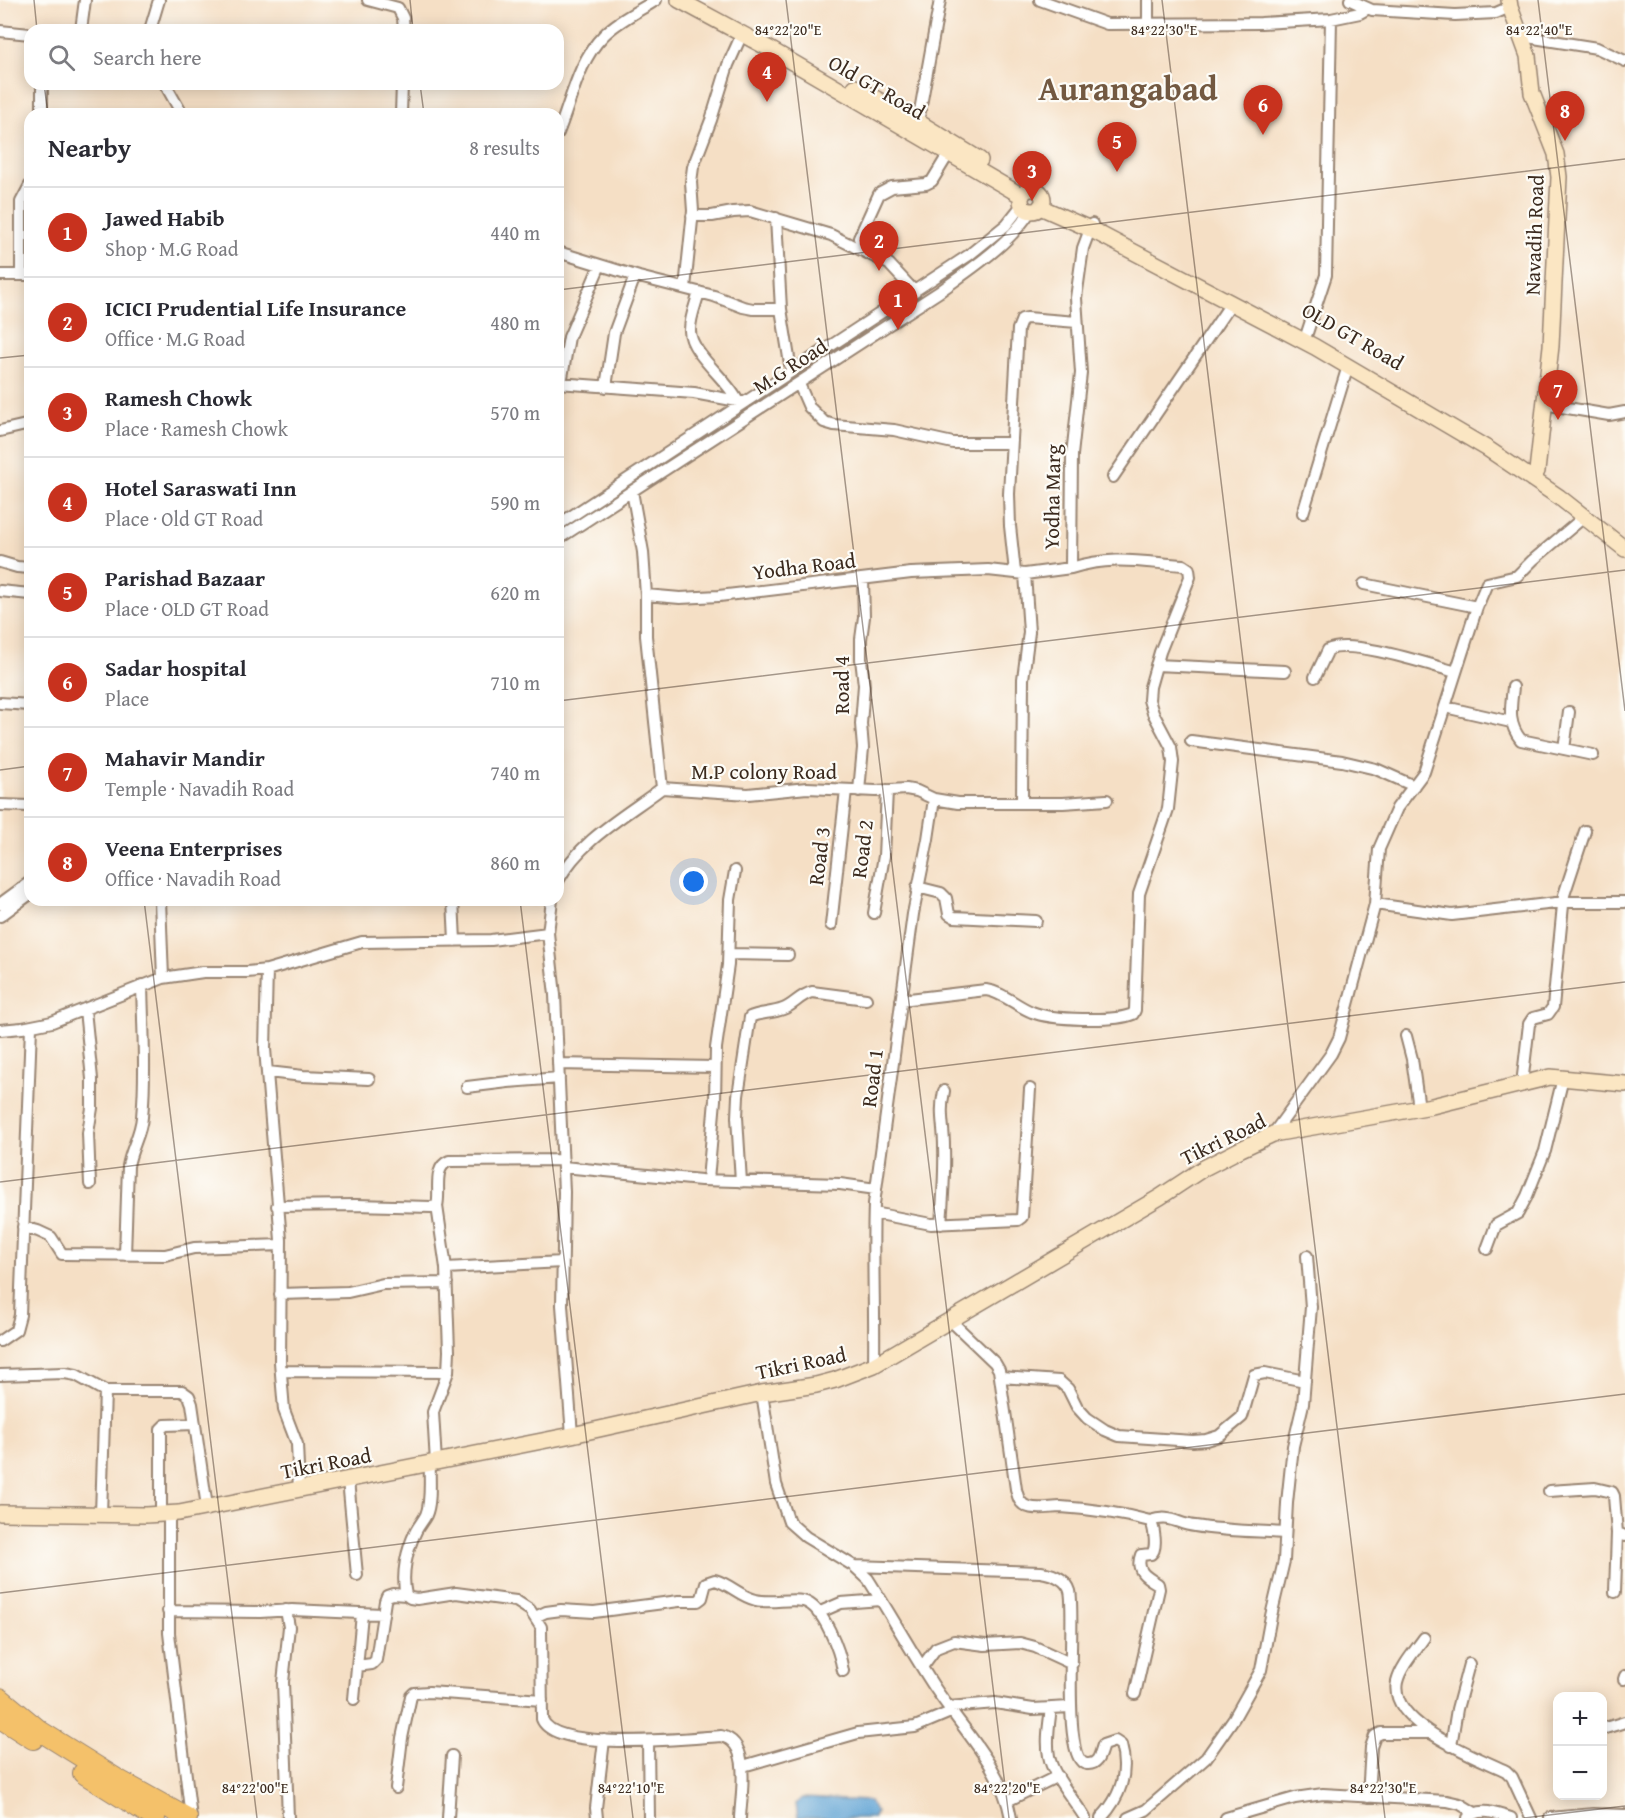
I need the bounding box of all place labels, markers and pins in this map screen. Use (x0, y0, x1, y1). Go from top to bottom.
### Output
pin: 4 (748, 52, 786, 102)
pin: 6 (1244, 86, 1282, 135)
pin: 8 (1546, 92, 1584, 141)
pin: 5 (1098, 122, 1136, 172)
pin: 3 (1012, 152, 1052, 201)
pin: 2 (860, 222, 898, 271)
pin: 1 (878, 280, 918, 330)
pin: 7 (1538, 370, 1578, 420)

